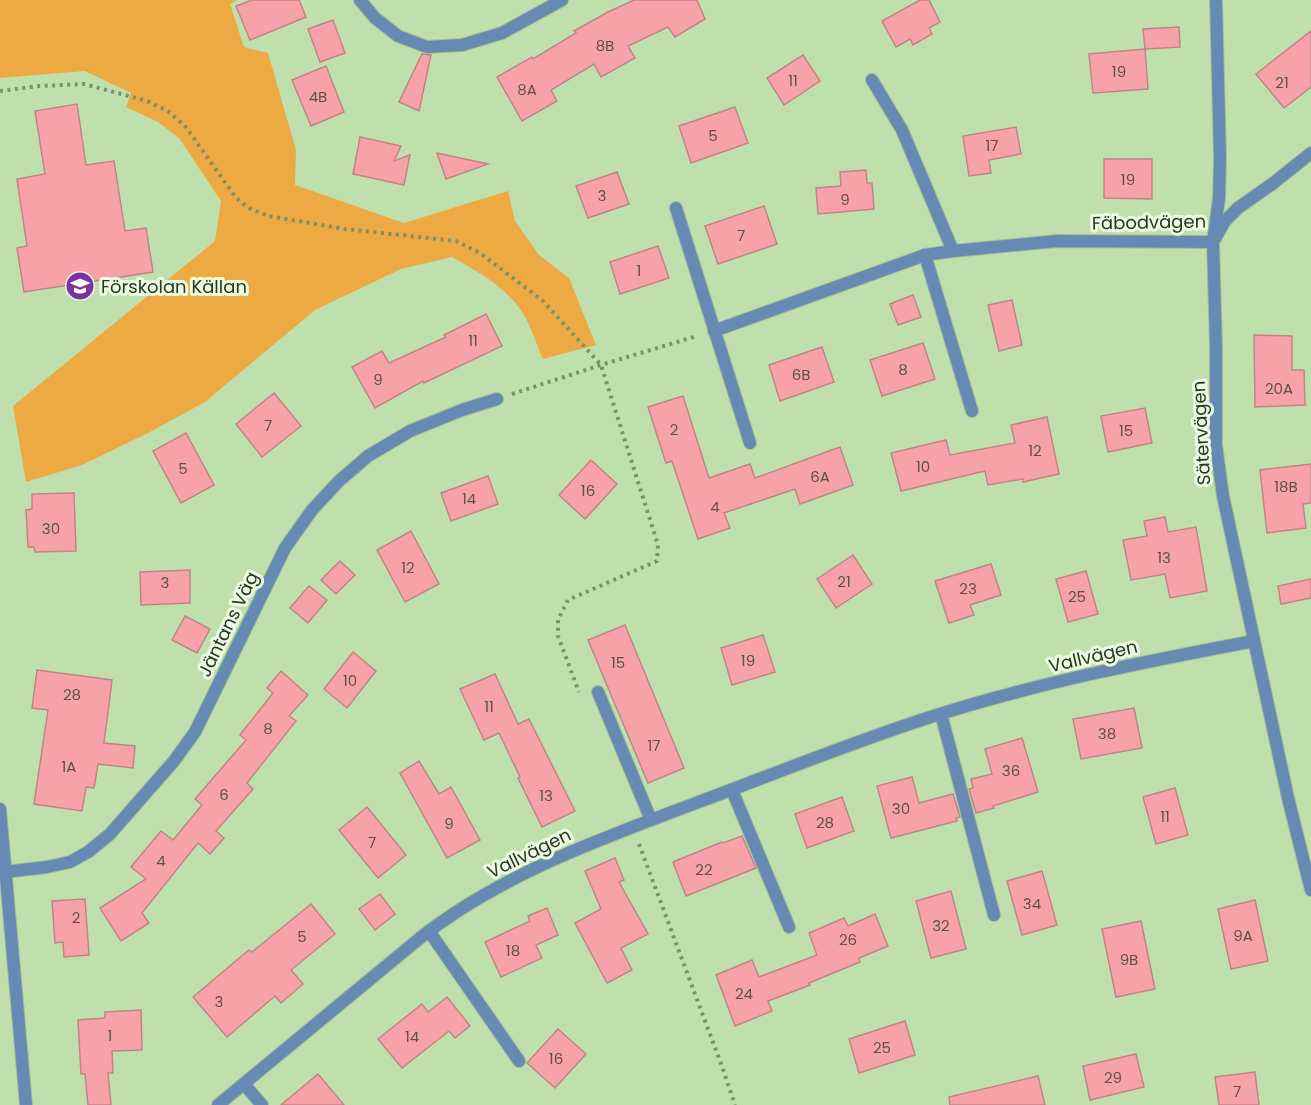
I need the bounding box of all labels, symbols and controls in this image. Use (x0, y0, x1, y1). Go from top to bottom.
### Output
house number: 8B (596, 35, 614, 56)
house number: 19 (1112, 61, 1126, 82)
house number: 11 (788, 70, 798, 91)
house number: 21 (1275, 72, 1289, 93)
house number: 8A (517, 79, 537, 100)
house number: 4B (309, 86, 327, 107)
house number: 5 (708, 125, 718, 146)
house number: 17 (986, 135, 999, 156)
house number: 19 (1121, 169, 1135, 190)
house number: 3 (598, 185, 606, 206)
house number: 9 (840, 189, 850, 210)
street label: Fäbodvägen (1092, 209, 1206, 235)
house number: 7 (737, 225, 745, 246)
house number: 1 (637, 260, 641, 281)
school or university icon: Förskolan Källan (64, 270, 96, 302)
place label: Förskolan Källan (101, 274, 247, 299)
house number: 11 (468, 330, 478, 351)
house number: 8 (898, 359, 908, 380)
house number: 6B (792, 364, 810, 385)
house number: 9 (373, 369, 383, 390)
house number: 20A (1265, 378, 1293, 399)
street label: Sätervägen (1186, 380, 1216, 486)
house number: 7 (264, 415, 272, 436)
house number: 2 (670, 419, 678, 440)
house number: 15 (1119, 420, 1133, 441)
house number: 12 (1028, 440, 1042, 461)
house number: 10 (916, 456, 930, 477)
house number: 5 (178, 458, 188, 479)
house number: 6A (810, 466, 830, 487)
house number: 18B (1274, 476, 1298, 497)
house number: 16 (581, 480, 595, 501)
house number: 14 (462, 488, 476, 509)
house number: 4 (710, 496, 720, 517)
house number: 30 (42, 518, 60, 539)
house number: 13 (1157, 547, 1171, 568)
house number: 12 (401, 557, 415, 578)
street label: Jäntans Väg (192, 567, 264, 681)
house number: 21 (837, 571, 851, 592)
house number: 3 (161, 572, 169, 593)
house number: 23 (959, 578, 977, 599)
house number: 25 (1068, 586, 1086, 607)
street label: Vallvägen (1046, 634, 1140, 678)
house number: 19 (741, 650, 755, 671)
house number: 15 (611, 652, 625, 673)
house number: 10 (343, 670, 357, 691)
house number: 28 (63, 684, 81, 705)
house number: 11 (484, 696, 494, 717)
house number: 8 (263, 718, 273, 739)
house number: 38 (1098, 723, 1116, 744)
house number: 17 (648, 735, 661, 756)
house number: 1A (62, 756, 76, 777)
house number: 36 (1002, 760, 1020, 781)
house number: 6 (219, 784, 229, 805)
house number: 13 (539, 785, 553, 806)
house number: 30 (892, 798, 910, 819)
house number: 11 (1160, 806, 1170, 827)
house number: 28 (816, 812, 834, 833)
house number: 9 (444, 813, 454, 834)
street label: Vallvägen (483, 822, 575, 884)
house number: 7 (368, 832, 376, 853)
house number: 4 (156, 850, 166, 871)
house number: 22 (695, 859, 713, 880)
house number: 34 (1023, 893, 1041, 914)
house number: 2 (72, 907, 80, 928)
house number: 32 (932, 915, 950, 936)
house number: 9A (1233, 925, 1253, 946)
house number: 5 (297, 926, 307, 947)
house number: 26 (839, 929, 857, 950)
house number: 18 (506, 940, 520, 961)
house number: 9B (1120, 949, 1138, 970)
house number: 24 (735, 983, 753, 1004)
house number: 3 (215, 991, 223, 1012)
house number: 1 (108, 1025, 112, 1046)
house number: 14 (405, 1026, 419, 1047)
house number: 25 (873, 1037, 891, 1058)
house number: 16 (549, 1048, 563, 1069)
house number: 29 (1104, 1067, 1122, 1088)
house number: 7 (1233, 1081, 1241, 1102)

